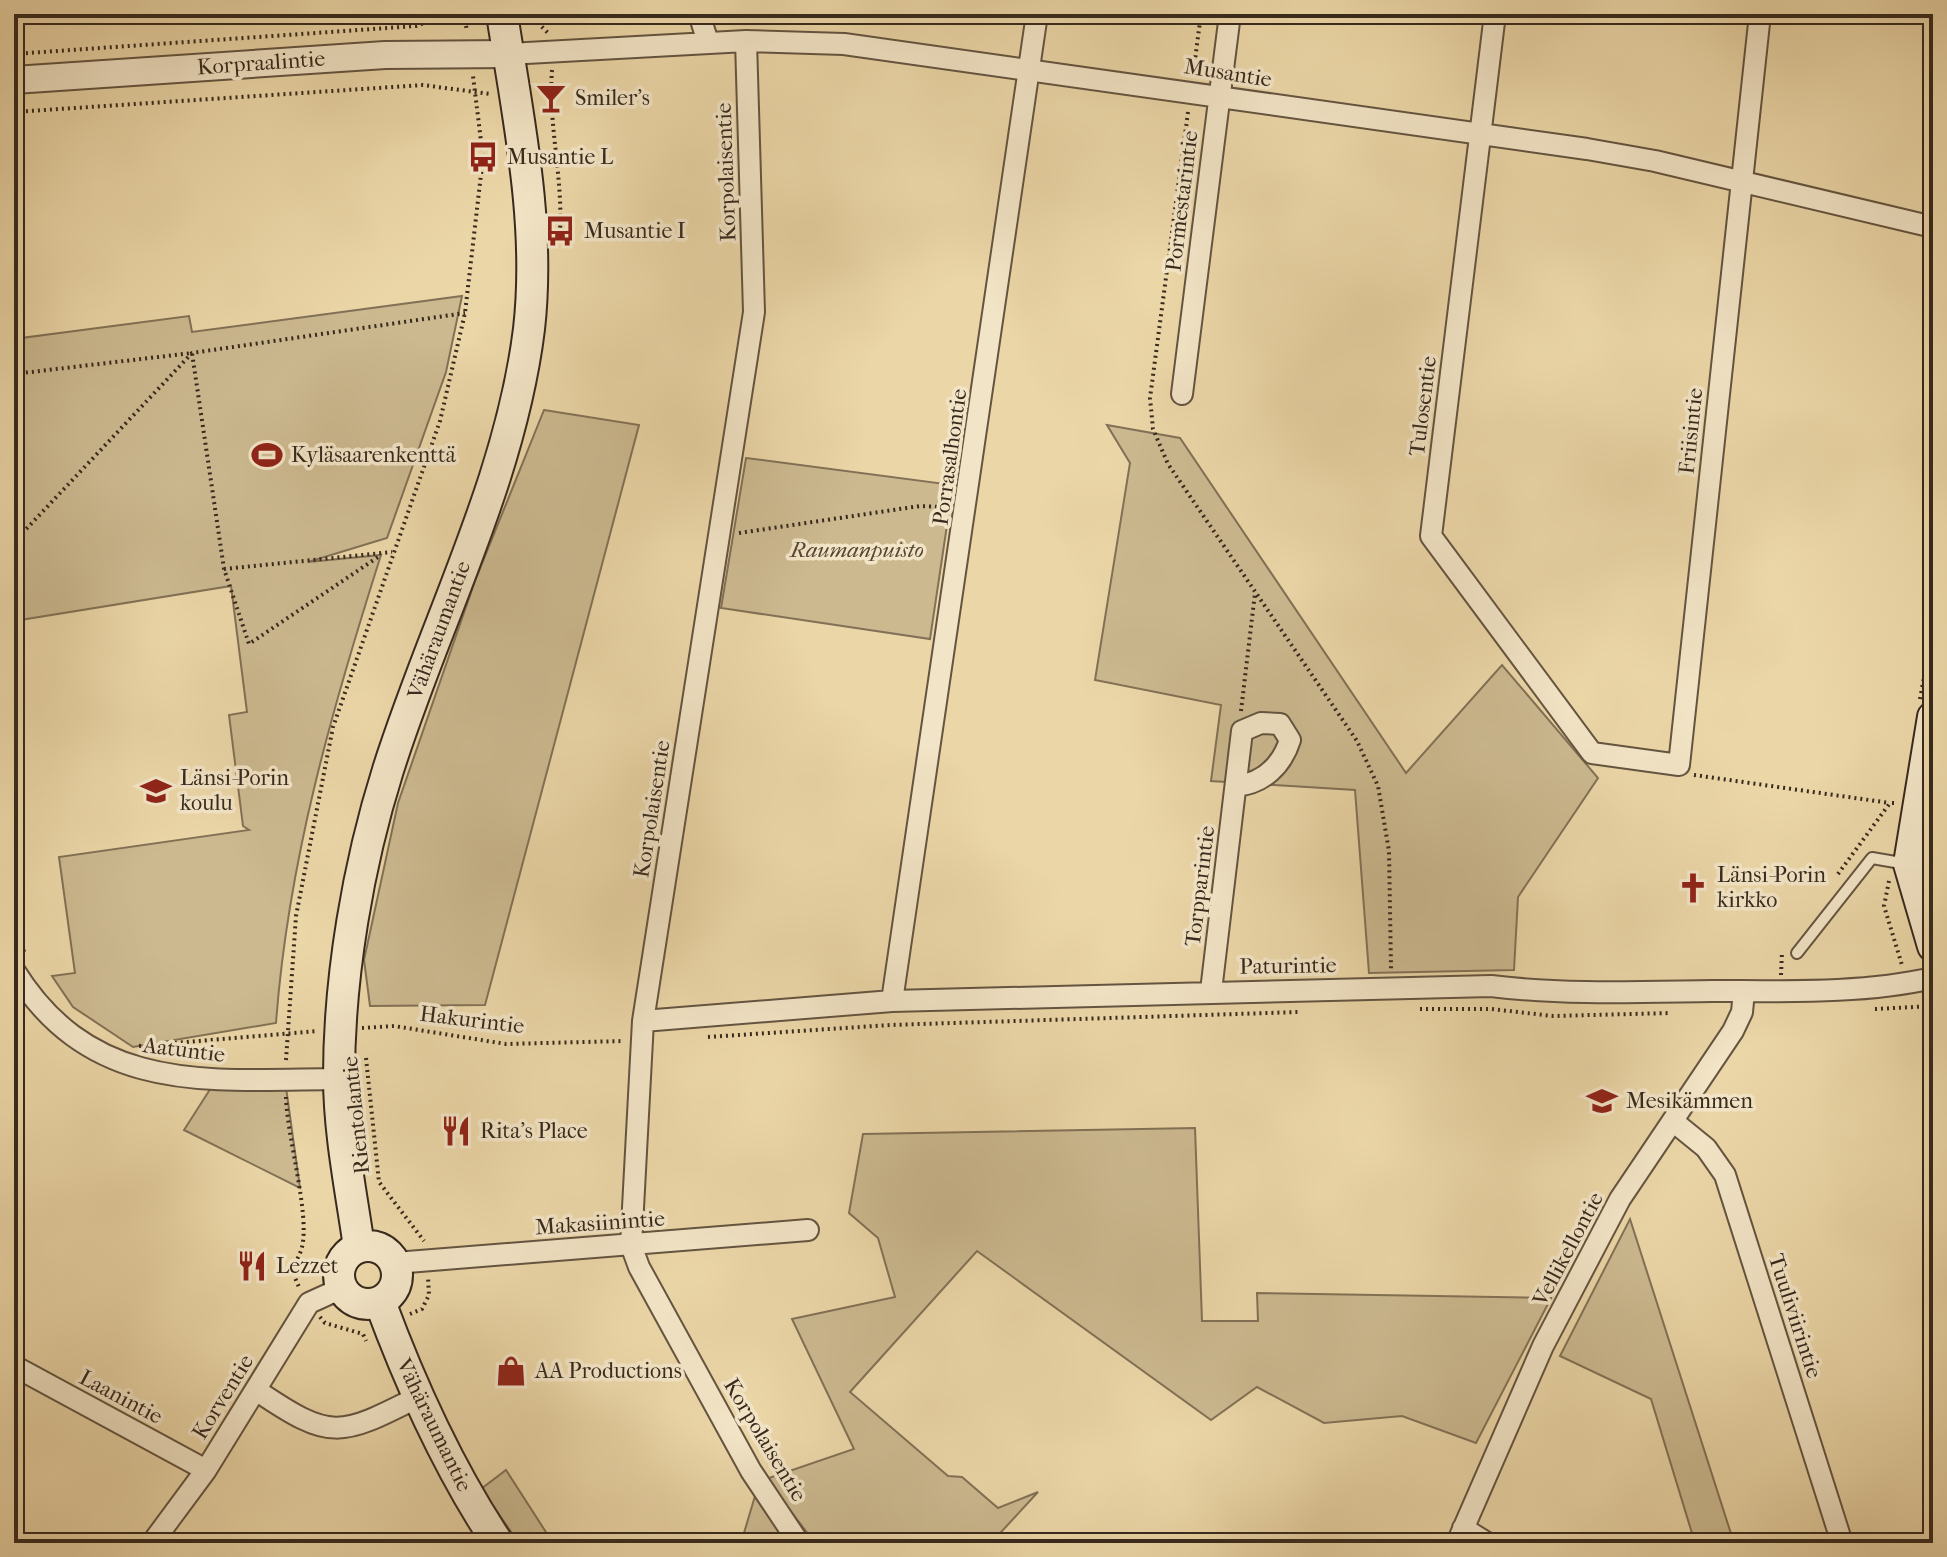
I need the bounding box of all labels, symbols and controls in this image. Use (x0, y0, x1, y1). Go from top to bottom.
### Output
street label: Korpraalintie (196, 46, 326, 80)
street label: Musantie (1182, 53, 1274, 93)
bar icon: Smiler's (534, 81, 568, 115)
place label: Smiler's (575, 85, 650, 111)
street label: Korpolaisentie (711, 102, 741, 242)
street label: Pormestarintie (1160, 129, 1204, 273)
bus stop icon: Musantie L (466, 140, 500, 174)
place label: Musantie L (507, 144, 614, 170)
bus stop icon: Musantie I (543, 214, 577, 248)
place label: Musantie I (584, 218, 686, 244)
street label: Tulosentie (1404, 354, 1442, 457)
street label: Porrasalhontie (928, 387, 972, 527)
street label: Friisintie (1674, 387, 1708, 475)
sports icon: Kyläsaarenkenttä (250, 438, 284, 472)
place label: Kyläsaarenkenttä (291, 442, 457, 468)
park label: Raumanpuisto (788, 537, 924, 563)
street label: Vähäraumantie (402, 557, 476, 703)
street label: Korpolaisentie (628, 738, 676, 880)
place label: Länsi-Porin koulu (180, 765, 289, 816)
school or university icon: Länsi-Porin koulu (139, 774, 173, 808)
street label: Torpparintie (1180, 824, 1220, 948)
place label: Länsi-Porin kirkko (1717, 862, 1826, 913)
church icon: Länsi-Porin kirkko (1676, 871, 1710, 905)
street label: Paturintie (1239, 952, 1337, 980)
street label: Hakurintie (418, 1001, 526, 1039)
street label: Aatuntie (141, 1032, 227, 1068)
street label: Rientolantie (337, 1055, 375, 1175)
school or university icon: Mesikämmen (1585, 1084, 1619, 1118)
place label: Mesikämmen (1626, 1088, 1753, 1114)
restaurant icon: Rita's Place (439, 1114, 473, 1148)
place label: Rita's Place (480, 1118, 588, 1144)
street label: Vellikellontie (1527, 1188, 1609, 1311)
street label: Makasiinintie (534, 1205, 666, 1240)
restaurant icon: Lezzet (235, 1249, 269, 1283)
street label: Tuuliviirintie (1763, 1251, 1827, 1381)
place label: Lezzet (276, 1253, 339, 1279)
street label: Korventie (187, 1350, 259, 1444)
street label: Vähäraumantie (390, 1353, 477, 1496)
shop icon: AA Productions (494, 1354, 528, 1388)
place label: AA Productions (534, 1358, 682, 1384)
street label: Laanintie (75, 1364, 167, 1430)
street label: Korpolaisentie (718, 1374, 812, 1506)

